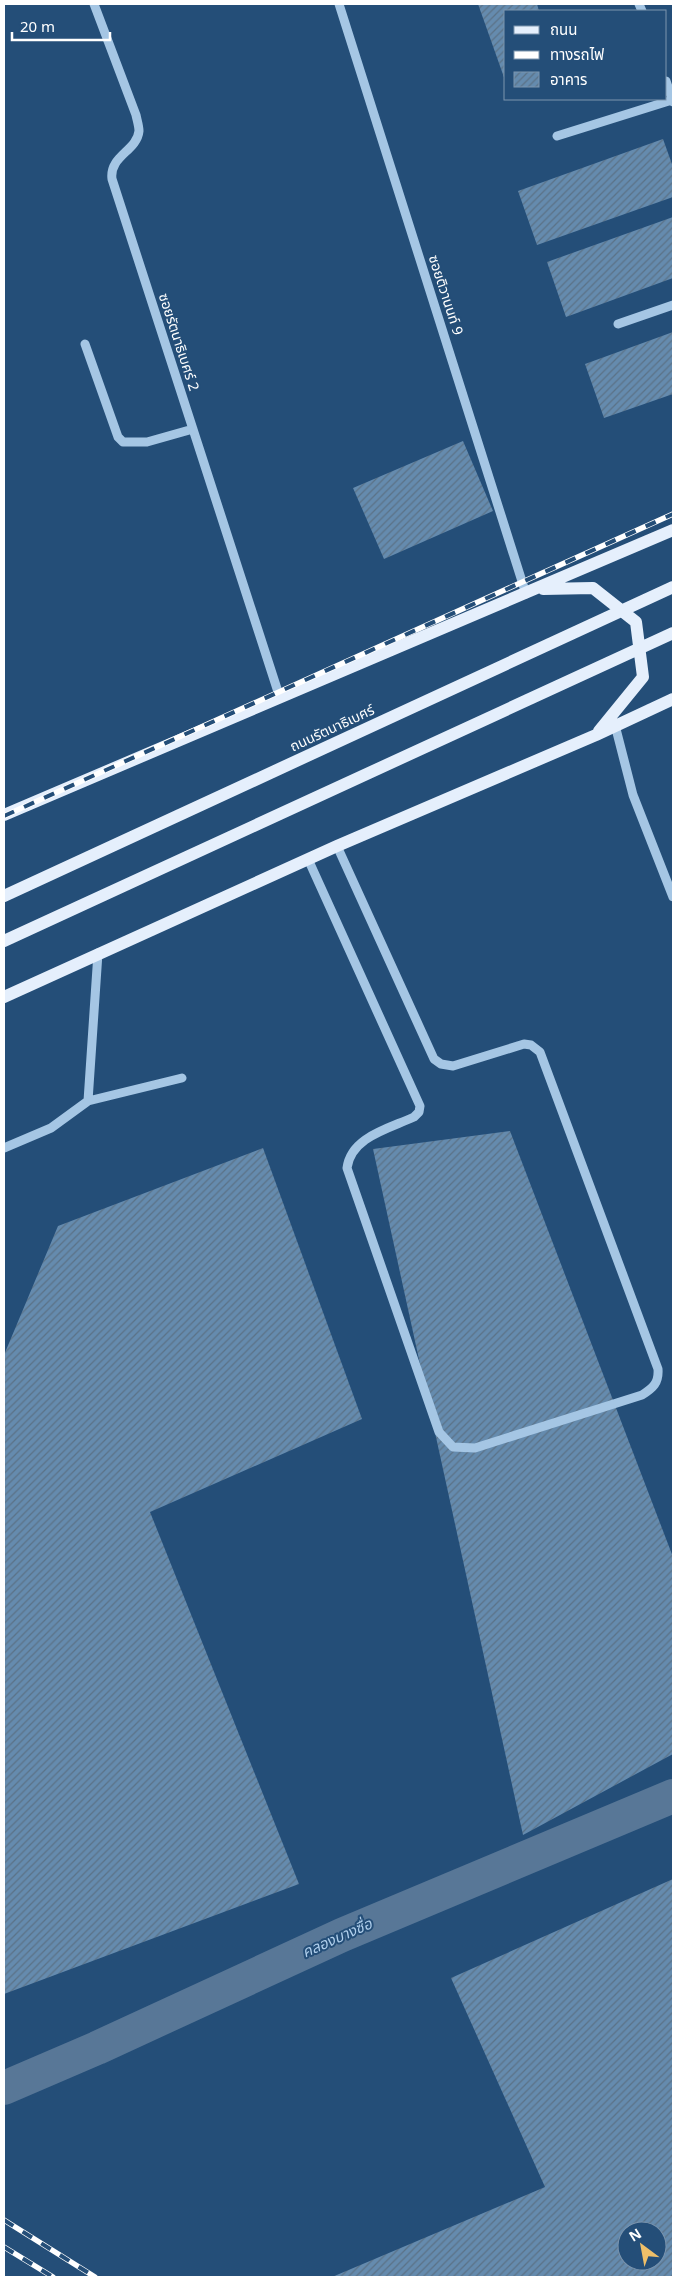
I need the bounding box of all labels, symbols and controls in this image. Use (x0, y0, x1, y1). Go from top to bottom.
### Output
scale bar (12, 10, 110, 42)
legend (504, 10, 667, 100)
text: 20 m (20, 16, 55, 36)
text: ถนน (550, 19, 577, 39)
text: ทางรถไฟ (550, 44, 604, 64)
text: อาคาร (550, 69, 587, 89)
street label: ซอยติวานนท์ 9 (425, 252, 468, 337)
street label: ซอยรัตนาธิเบศร์ 2 (155, 291, 204, 393)
street label: ถนนรัตนาธิเบศร์ (286, 699, 378, 755)
water label: คลองบางซื่อ (298, 1912, 376, 1961)
north arrow (617, 2221, 667, 2271)
text: N (625, 2223, 645, 2246)

